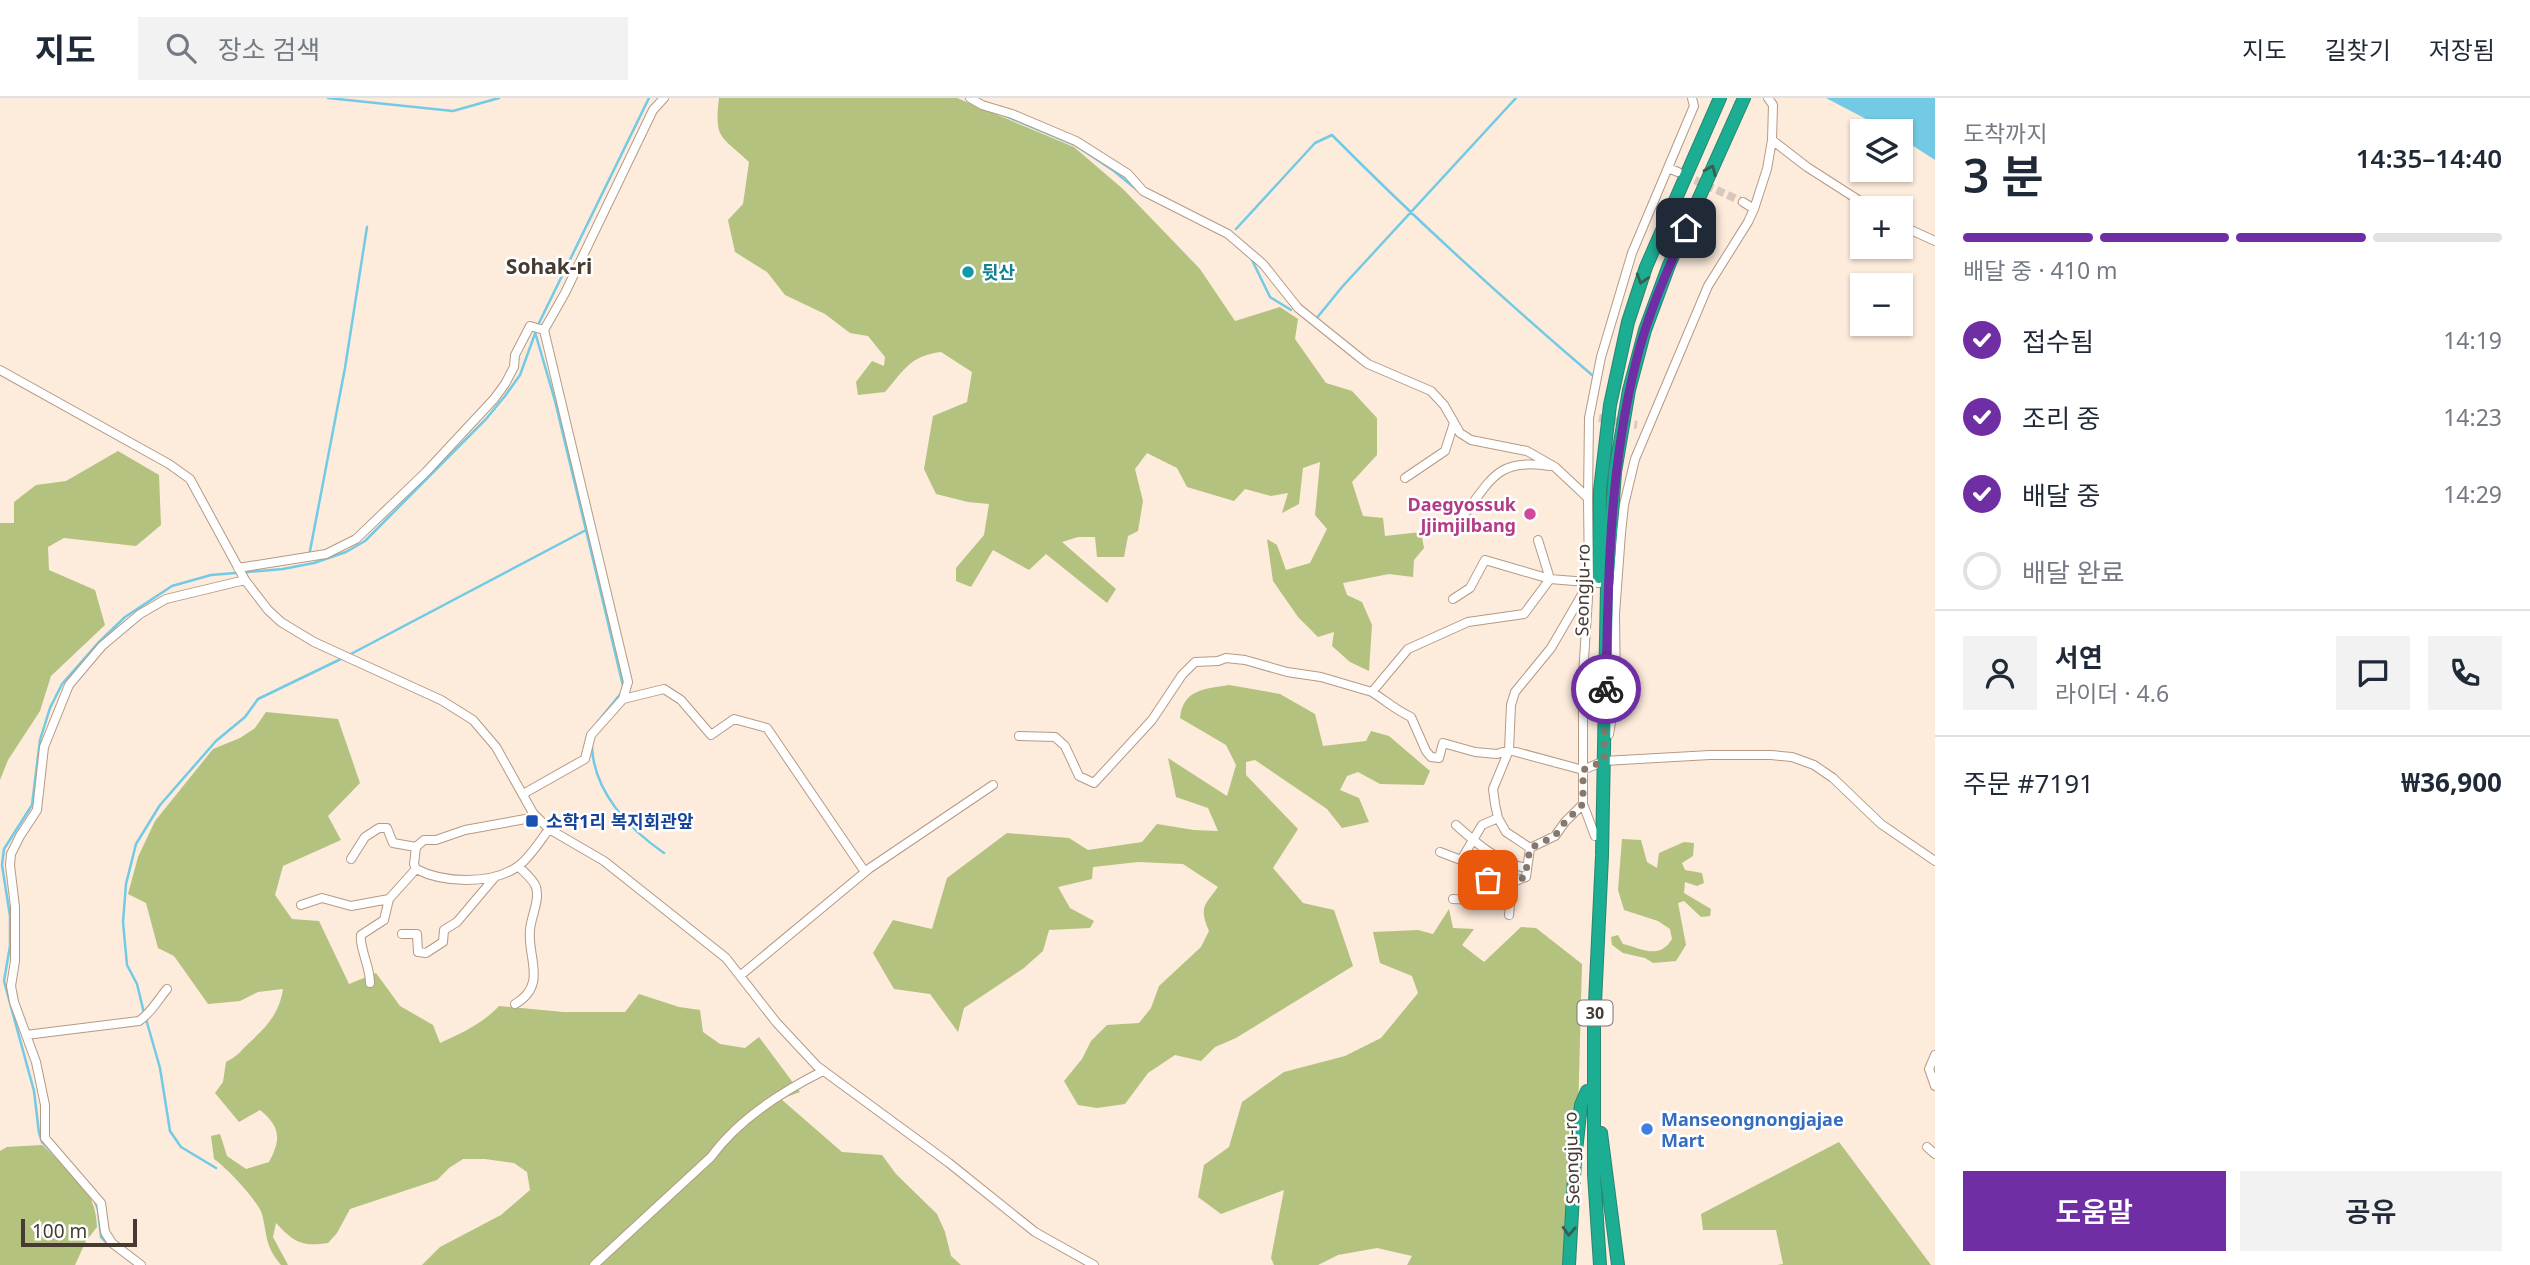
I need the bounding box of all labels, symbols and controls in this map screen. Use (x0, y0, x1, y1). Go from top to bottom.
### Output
search box (138, 17, 628, 80)
text: 지도 (35, 27, 96, 72)
icon: search (162, 29, 200, 67)
text: 장소 검색 (218, 31, 320, 67)
text: 지도 (2242, 33, 2287, 66)
text: 길찾기 (2325, 33, 2391, 66)
text: 저장됨 (2429, 33, 2495, 66)
text: 도착까지 (1963, 117, 2048, 149)
map controls (1850, 119, 1913, 336)
button: layers (1850, 119, 1913, 182)
text: 14:35–14:40 (2356, 140, 2502, 176)
text: 3 분 (1963, 144, 2044, 206)
one-way arrow (1703, 165, 1717, 177)
button: + (1850, 196, 1913, 259)
pin (1656, 198, 1716, 258)
icon: home (1667, 209, 1705, 247)
district label: Sohak-ri (506, 252, 592, 280)
text: 배달 중 · 410 m (1963, 254, 2118, 286)
place label: 뒷산 (982, 260, 1016, 284)
marker: 뒷산 (960, 264, 976, 280)
one-way arrow (1635, 273, 1650, 285)
button: − (1850, 273, 1913, 336)
icon: check (1963, 321, 2001, 359)
text: 접수됨 (2022, 323, 2094, 359)
text: 14:19 (2443, 324, 2502, 356)
icon: check (1963, 398, 2001, 436)
text: 조리 중 (2022, 400, 2101, 436)
text: 14:23 (2443, 401, 2502, 433)
icon: check (1963, 475, 2001, 513)
text: 배달 중 (2022, 477, 2101, 513)
text: 14:29 (2443, 478, 2502, 510)
place label: Daegyossuk Jjimjilbang (1407, 492, 1517, 537)
marker: Daegyossuk Jjimjilbang (1522, 506, 1538, 522)
street label: Seongju-ro (1569, 543, 1595, 637)
text: 배달 완료 (2022, 554, 2124, 590)
button: person (1963, 636, 2037, 710)
button: chat (2336, 636, 2410, 710)
button: phone (2428, 636, 2502, 710)
text: 서연 (2055, 639, 2103, 675)
courier (1571, 654, 1641, 724)
icon: bike (1587, 670, 1625, 708)
text: 라이더 · 4.6 (2055, 677, 2169, 709)
text: ₩36,900 (2401, 764, 2502, 800)
text: 주문 #7191 (1963, 765, 2094, 801)
place label: 소학1리 복지회관앞 (546, 809, 694, 833)
marker: 소학1리 복지회관앞 (524, 813, 540, 829)
pin (1458, 850, 1518, 910)
icon: bag (1469, 861, 1507, 899)
road number: 30 (1578, 1001, 1612, 1026)
place label: Manseongnongjajae Mart (1661, 1107, 1844, 1152)
street label: Seongju-ro (1557, 1111, 1585, 1205)
marker: Manseongnongjajae Mart (1639, 1121, 1655, 1137)
button: 도움말 (1963, 1171, 2226, 1251)
button: 공유 (2240, 1171, 2502, 1251)
scale bar (21, 1216, 136, 1248)
text: 100 m (32, 1218, 87, 1244)
one-way arrow (1562, 1225, 1577, 1236)

